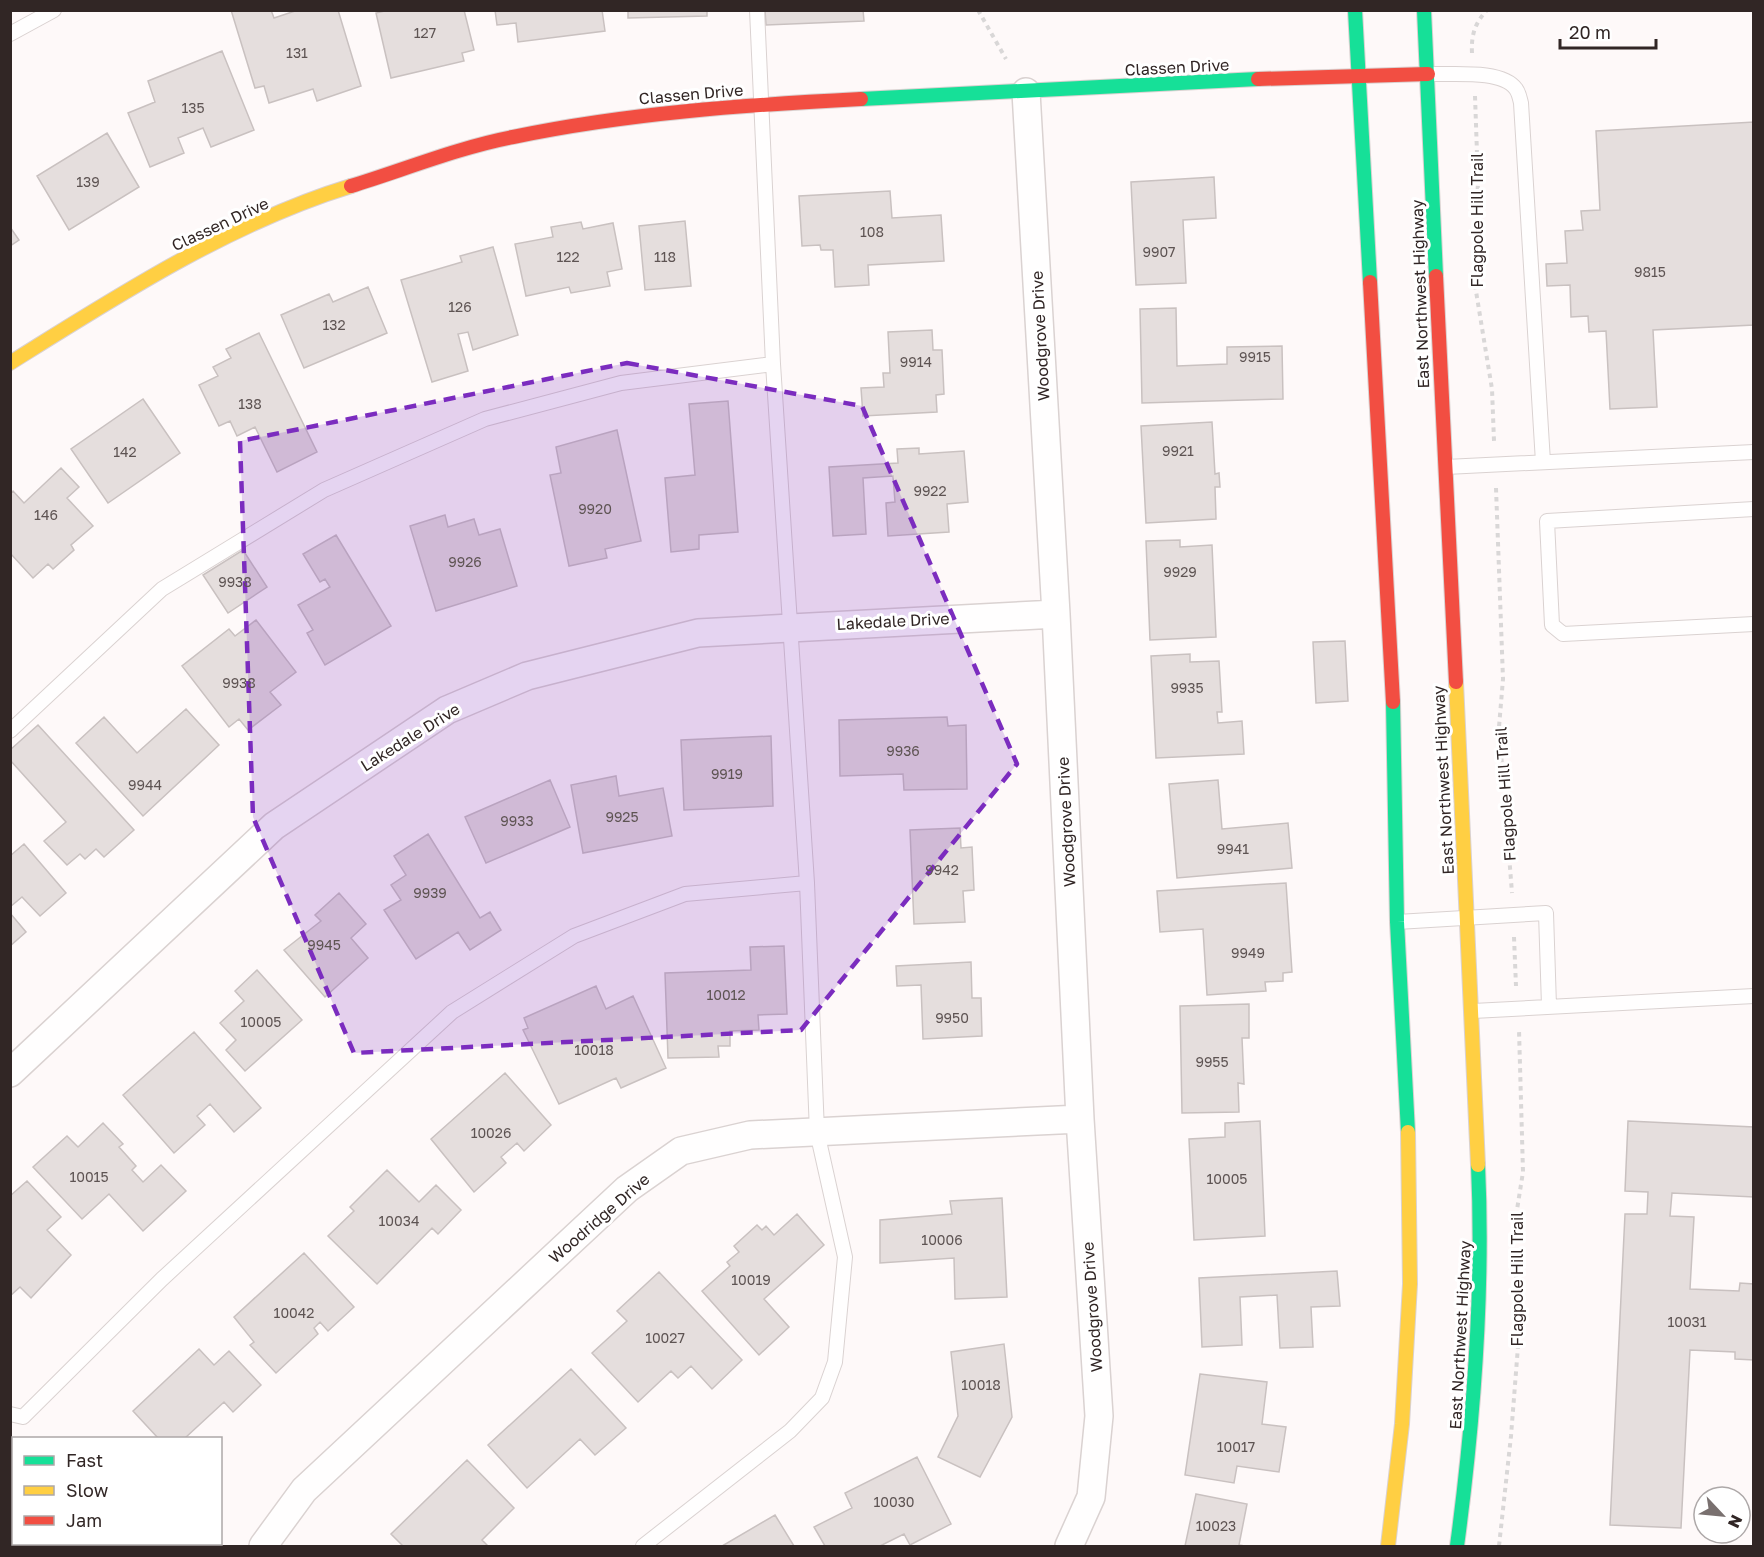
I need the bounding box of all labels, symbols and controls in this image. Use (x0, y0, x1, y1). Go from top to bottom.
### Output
scale bar (1560, 12, 1656, 50)
text: 20 m (1569, 21, 1611, 43)
house number: 127 (414, 24, 436, 41)
house number: 131 (286, 44, 308, 61)
street label: Classen Drive (1124, 54, 1230, 80)
street label: Classen Drive (638, 79, 744, 109)
house number: 135 (181, 99, 205, 116)
street label: Flagpole Hill Trail (1467, 153, 1487, 287)
house number: 139 (76, 173, 100, 190)
street label: Classen Drive (168, 193, 272, 255)
street label: East Northwest Highway (1407, 199, 1433, 389)
house number: 108 (860, 223, 884, 240)
house number: 9907 (1142, 243, 1176, 260)
house number: 122 (556, 248, 580, 265)
house number: 118 (654, 248, 676, 265)
house number: 9815 (1634, 263, 1666, 280)
street label: Woodgrove Drive (1027, 270, 1053, 402)
house number: 126 (448, 298, 472, 315)
house number: 132 (322, 316, 346, 333)
house number: 9915 (1239, 348, 1271, 365)
house number: 9914 (900, 353, 932, 370)
house number: 138 (238, 395, 262, 412)
house number: 9921 (1162, 442, 1194, 459)
house number: 142 (113, 443, 137, 460)
house number: 9922 (913, 482, 947, 499)
house number: 9920 (578, 500, 612, 517)
house number: 146 (34, 506, 58, 523)
house number: 9926 (448, 553, 482, 570)
house number: 9929 (1163, 563, 1197, 580)
house number: 9938 (218, 573, 252, 590)
street label: Lakedale Drive (836, 608, 950, 634)
house number: 9938 (222, 674, 256, 691)
house number: 9935 (1170, 679, 1204, 696)
street label: East Northwest Highway (1428, 685, 1458, 875)
street label: Lakedale Drive (357, 699, 463, 775)
street label: Flagpole Hill Trail (1490, 726, 1520, 862)
house number: 9936 (886, 742, 920, 759)
street label: Woodgrove Drive (1053, 756, 1079, 888)
house number: 9919 (711, 765, 743, 782)
house number: 9944 (128, 776, 162, 793)
house number: 9925 (605, 808, 639, 825)
house number: 9933 (500, 812, 534, 829)
house number: 9941 (1217, 840, 1249, 857)
house number: 9942 (925, 861, 959, 878)
house number: 9939 (413, 884, 447, 901)
house number: 9945 (307, 936, 341, 953)
house number: 9949 (1231, 944, 1265, 961)
house number: 10012 (706, 986, 746, 1003)
house number: 9950 (935, 1009, 969, 1026)
house number: 10005 (241, 1013, 281, 1030)
house number: 10018 (574, 1041, 614, 1058)
house number: 9955 (1195, 1053, 1229, 1070)
house number: 10026 (471, 1124, 511, 1141)
house number: 10015 (69, 1168, 109, 1185)
street label: Woodridge Drive (545, 1169, 653, 1267)
house number: 10005 (1207, 1170, 1247, 1187)
house number: 10034 (379, 1212, 419, 1229)
street label: Flagpole Hill Trail (1507, 1212, 1527, 1346)
house number: 10006 (921, 1231, 963, 1248)
street label: East Northwest Highway (1445, 1240, 1475, 1430)
street label: Woodgrove Drive (1077, 1241, 1107, 1373)
house number: 10019 (731, 1271, 771, 1288)
house number: 10042 (274, 1304, 314, 1321)
house number: 10031 (1667, 1313, 1707, 1330)
house number: 10027 (645, 1329, 685, 1346)
house number: 10018 (961, 1376, 1001, 1393)
legend (12, 1437, 222, 1545)
house number: 10017 (1217, 1438, 1255, 1455)
text: Fast (66, 1449, 103, 1471)
text: Slow (66, 1479, 109, 1501)
north arrow (1692, 1485, 1752, 1545)
house number: 10030 (873, 1493, 915, 1510)
text: Jam (66, 1509, 102, 1531)
text: N (1724, 1512, 1747, 1531)
house number: 10023 (1196, 1517, 1236, 1534)

